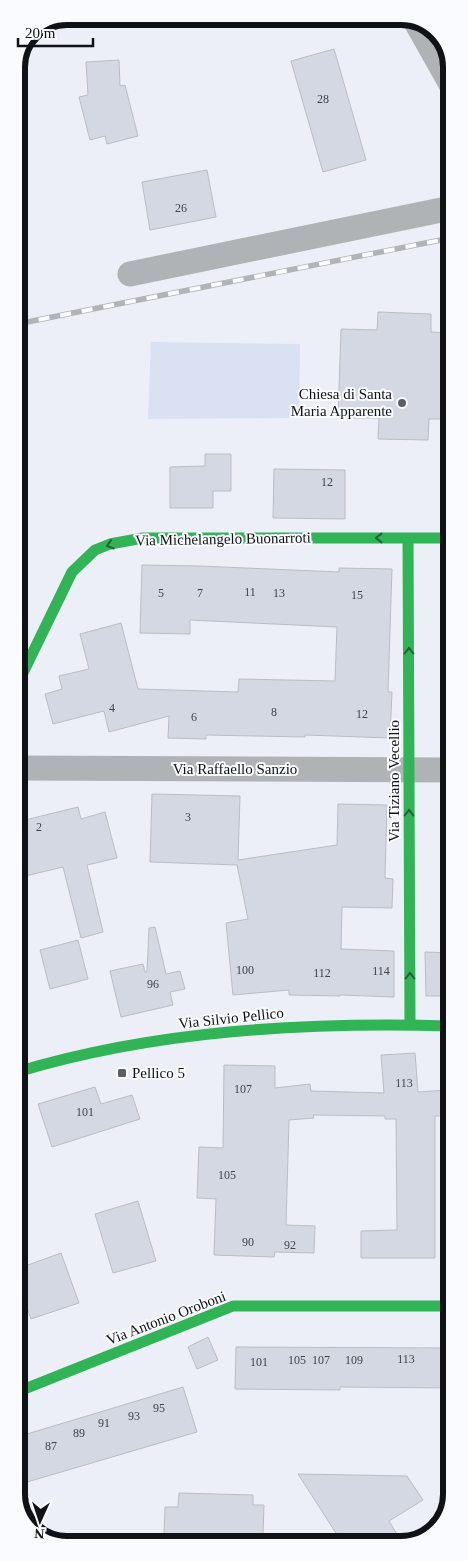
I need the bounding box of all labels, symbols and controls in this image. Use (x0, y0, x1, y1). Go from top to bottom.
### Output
scale bar (18, 15, 92, 47)
text: 20 m (25, 25, 56, 41)
house number: 28 (317, 92, 329, 106)
house number: 26 (175, 201, 187, 215)
place label: Chiesa di Santa Maria Apparente (291, 386, 392, 419)
marker: Chiesa di Santa Maria Apparente (396, 397, 408, 409)
house number: 12 (321, 475, 333, 489)
street label: Via Michelangelo Buonarroti (135, 529, 311, 549)
one-way arrow (374, 533, 382, 543)
one-way arrow (107, 539, 115, 549)
house number: 11 (244, 585, 256, 599)
house number: 5 (158, 586, 164, 600)
house number: 7 (197, 586, 203, 600)
house number: 13 (273, 586, 285, 600)
house number: 15 (351, 588, 363, 602)
one-way arrow (404, 646, 414, 654)
house number: 4 (109, 701, 115, 715)
house number: 8 (271, 705, 277, 719)
house number: 12 (356, 707, 368, 721)
house number: 6 (191, 710, 197, 724)
street label: Via Tiziano Vecellio (386, 720, 402, 842)
street label: Via Raffaello Sanzio (173, 761, 297, 777)
one-way arrow (404, 809, 414, 816)
house number: 3 (185, 810, 191, 824)
house number: 2 (36, 820, 42, 834)
house number: 100 (236, 963, 254, 977)
house number: 114 (372, 964, 390, 978)
house number: 112 (313, 966, 331, 980)
one-way arrow (405, 971, 415, 979)
house number: 96 (147, 977, 159, 991)
street label: Via Silvio Pellico (178, 1005, 284, 1031)
place label: Pellico 5 (132, 1065, 185, 1081)
marker: Pellico 5 (116, 1067, 128, 1079)
house number: 113 (395, 1076, 413, 1090)
house number: 107 (234, 1082, 252, 1096)
house number: 101 (76, 1105, 94, 1119)
house number: 105 (218, 1168, 236, 1182)
house number: 90 (242, 1235, 254, 1249)
house number: 92 (284, 1238, 296, 1252)
street label: Via Antonio Oroboni (104, 1288, 228, 1348)
house number: 113 (397, 1352, 415, 1366)
house number: 105 (288, 1353, 306, 1367)
house number: 107 (312, 1353, 330, 1367)
house number: 109 (345, 1353, 363, 1367)
house number: 101 (250, 1355, 268, 1369)
house number: 95 (153, 1401, 165, 1415)
house number: 93 (128, 1409, 140, 1423)
house number: 91 (98, 1416, 110, 1430)
house number: 89 (73, 1426, 85, 1440)
house number: 87 (45, 1439, 57, 1453)
north arrow (15, 1496, 65, 1546)
text: N (34, 1526, 45, 1541)

